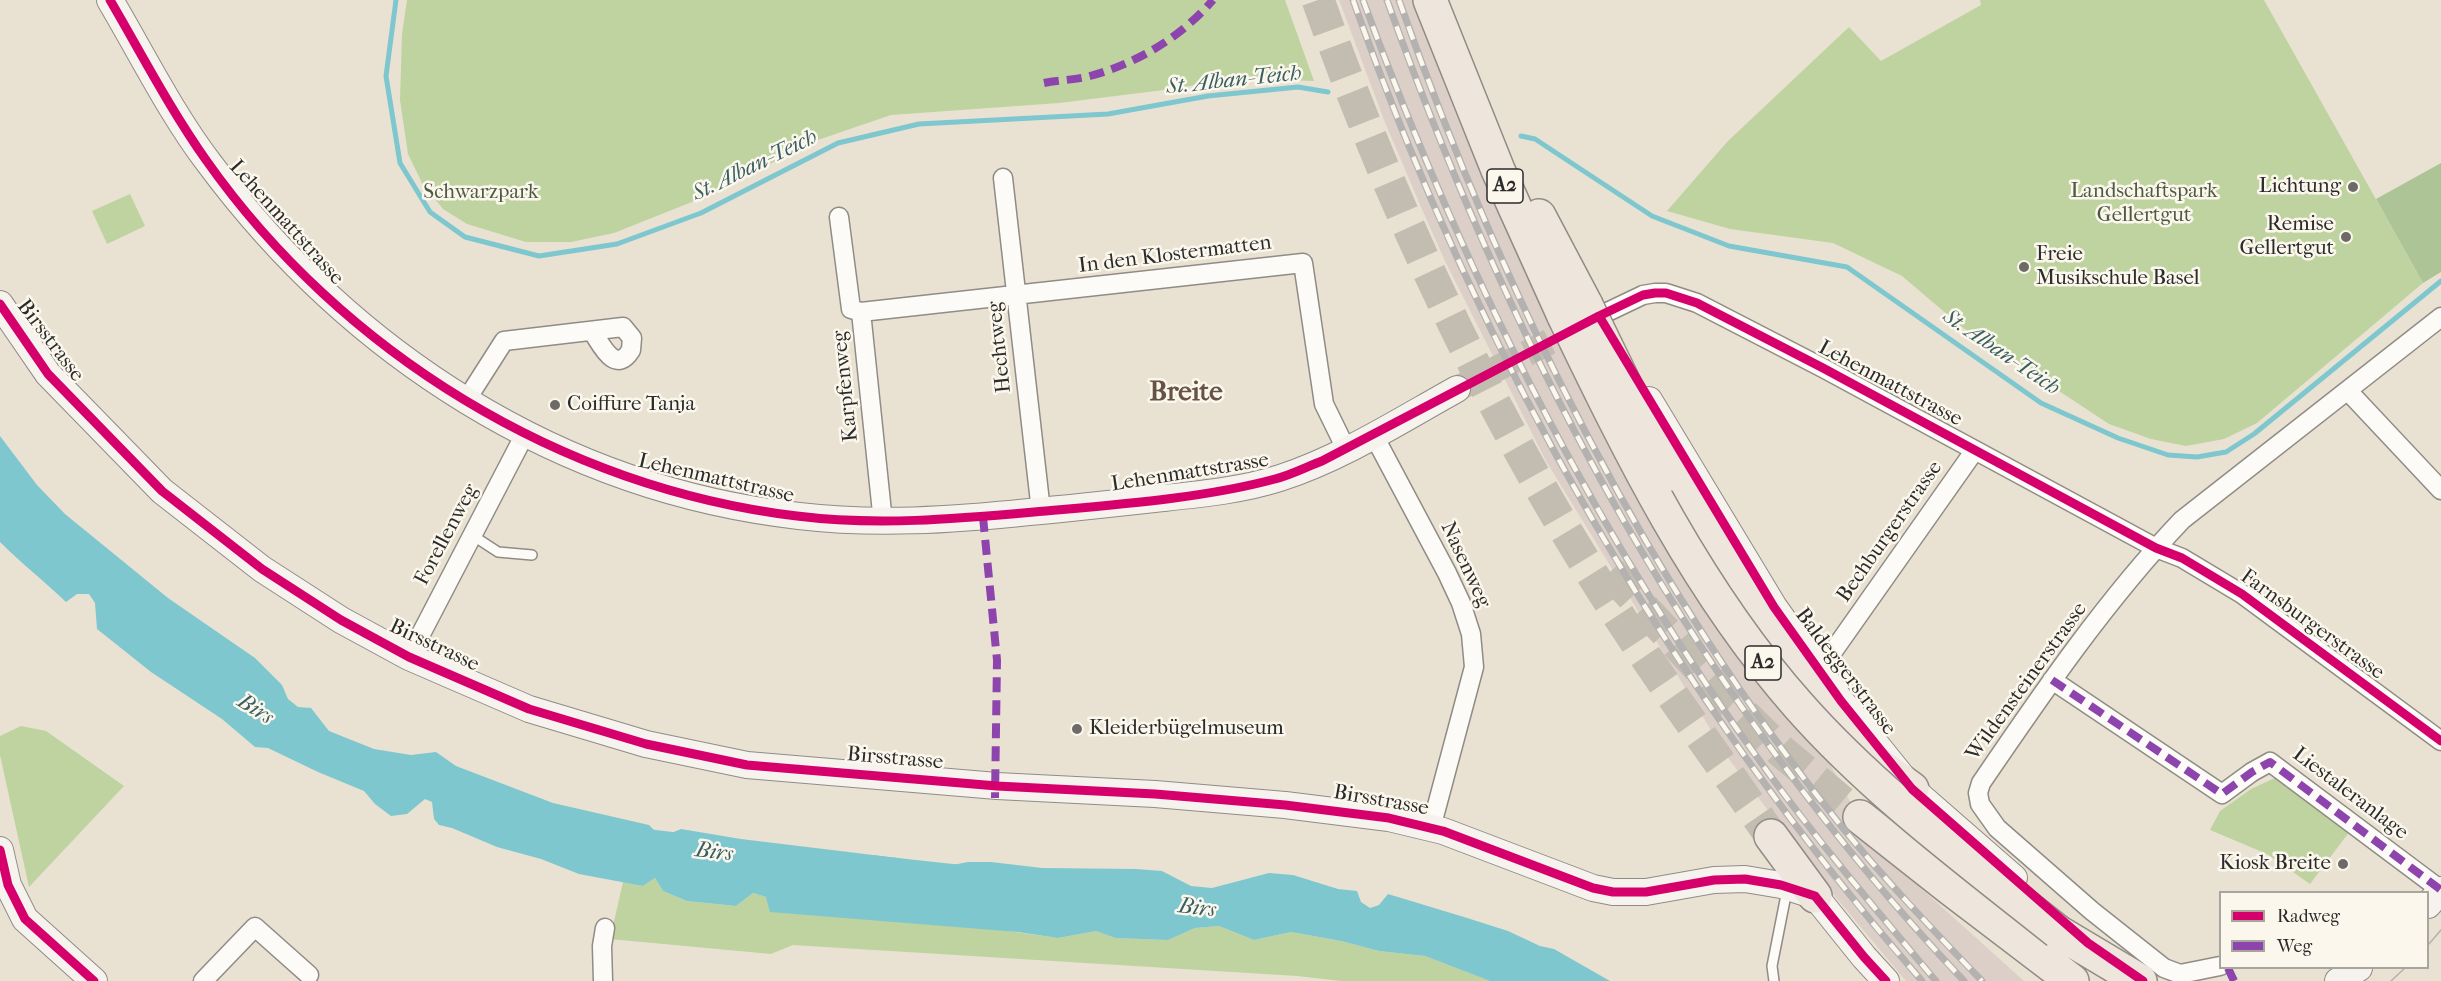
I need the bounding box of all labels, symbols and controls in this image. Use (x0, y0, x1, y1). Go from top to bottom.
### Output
water label: St. Alban-Teich (1165, 61, 1303, 101)
water label: St. Alban-Teich (688, 124, 822, 208)
street label: Lehenmattstrasse (223, 155, 349, 291)
road number: A2 (1487, 169, 1523, 203)
place label: Lichtung (2259, 174, 2341, 200)
park label: Landschaftspark Gellertgut (2070, 179, 2218, 229)
park label: Schwarzpark (423, 180, 539, 206)
marker: Lichtung (2346, 180, 2360, 194)
place label: Remise Gellertgut (2240, 212, 2334, 262)
marker: Remise Gellertgut (2339, 230, 2353, 244)
street label: In den Klostermatten (1077, 231, 1273, 279)
place label: Freie Musikschule Basel (2036, 242, 2200, 292)
marker: Freie Musikschule Basel (2017, 260, 2031, 274)
street label: Birsstrasse (11, 295, 89, 387)
street label: Hechtweg (983, 300, 1017, 394)
water label: St. Alban-Teich (1937, 304, 2065, 402)
street label: Karpfenweg (828, 329, 864, 443)
street label: Lehenmattstrasse (1814, 335, 1966, 433)
district label: Breite (1149, 377, 1223, 409)
place label: Coiffure Tanja (567, 392, 695, 418)
marker: Coiffure Tanja (548, 398, 562, 412)
street label: Lehenmattstrasse (1109, 448, 1271, 498)
street label: Lehenmattstrasse (636, 449, 796, 509)
street label: Bechburgerstrasse (1832, 456, 1948, 608)
street label: Forellenweg (410, 480, 484, 590)
street label: Nasenweg (1434, 518, 1496, 612)
street label: Farnsburgerstrasse (2235, 564, 2389, 686)
street label: Wildensteinerstrasse (1961, 598, 2093, 766)
street label: Baldeggerstrasse (1789, 604, 1901, 740)
street label: Birsstrasse (385, 614, 483, 678)
road number: A2 (1745, 646, 1781, 680)
water label: Birs (232, 689, 278, 731)
place label: Kleiderbügelmuseum (1089, 716, 1284, 742)
marker: Kleiderbügelmuseum (1070, 722, 1084, 736)
street label: Birsstrasse (846, 742, 944, 776)
street label: Liestaleranlage (2287, 742, 2413, 846)
street label: Birsstrasse (1331, 780, 1431, 822)
water label: Birs (694, 838, 734, 868)
place label: Kiosk Breite (2219, 851, 2331, 877)
marker: Kiosk Breite (2336, 857, 2350, 871)
legend (2219, 891, 2429, 969)
water label: Birs (1177, 894, 1217, 924)
text: Radweg (2277, 906, 2340, 927)
text: Weg (2277, 936, 2312, 957)

